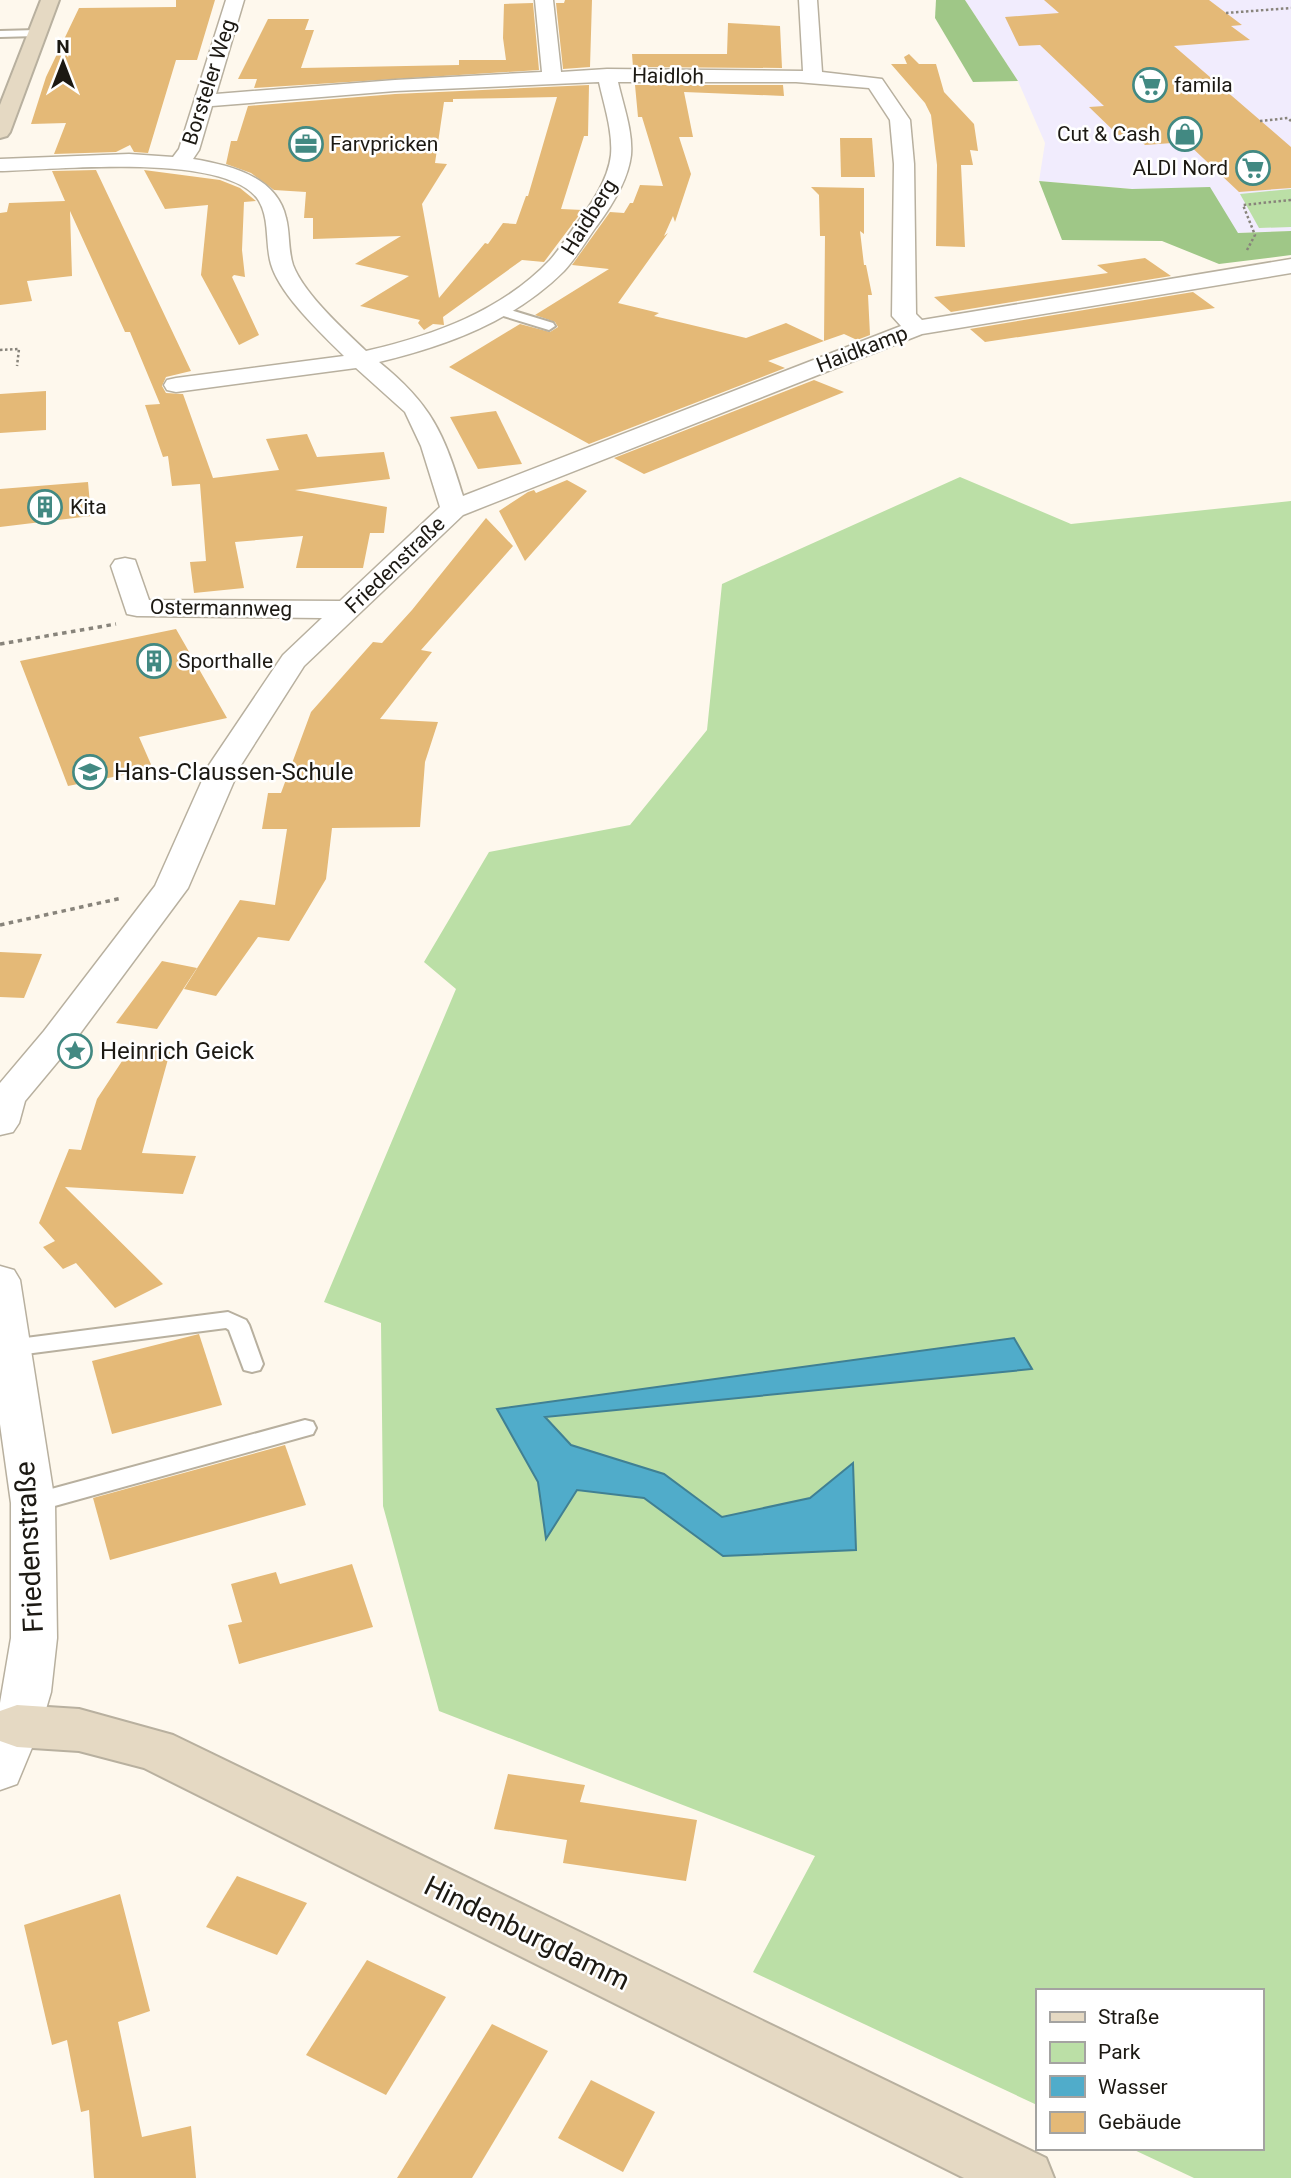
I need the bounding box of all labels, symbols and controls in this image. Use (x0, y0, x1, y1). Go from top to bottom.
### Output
street label: Borsteler Weg (177, 16, 241, 148)
north arrow (28, 28, 98, 98)
text: N (56, 35, 70, 58)
street label: Haidloh (632, 63, 704, 89)
supermarket icon: famila (1131, 66, 1169, 104)
place label: famila (1174, 73, 1233, 97)
shop icon: Cut & Cash (1166, 115, 1204, 153)
place label: Cut & Cash (1057, 122, 1160, 146)
office icon: Farvpricken (287, 125, 325, 163)
place label: Farvpricken (330, 132, 438, 156)
supermarket icon: ALDI Nord (1234, 149, 1272, 187)
place label: ALDI Nord (1133, 156, 1228, 180)
street label: Haidberg (556, 175, 622, 259)
street label: Haidkamp (813, 321, 911, 377)
building icon: Kita (26, 488, 64, 526)
place label: Kita (70, 495, 107, 519)
street label: Friedenstraße (340, 512, 450, 618)
street label: Ostermannweg (150, 595, 292, 621)
building icon: Sporthalle (135, 642, 173, 680)
place label: Sporthalle (178, 649, 273, 673)
school or university icon: Hans-Claussen-Schule (71, 753, 109, 791)
place label: Hans-Claussen-Schule (114, 758, 353, 786)
place icon: Heinrich Geick (56, 1032, 94, 1070)
place label: Heinrich Geick (100, 1037, 255, 1065)
street label: Friedenstraße (8, 1460, 50, 1634)
street label: Hindenburgdamm (419, 1869, 635, 1997)
legend (1036, 1989, 1263, 2150)
text: Straße (1098, 2005, 1159, 2029)
text: Park (1098, 2040, 1141, 2064)
text: Wasser (1098, 2075, 1168, 2099)
text: Gebäude (1098, 2110, 1181, 2134)

